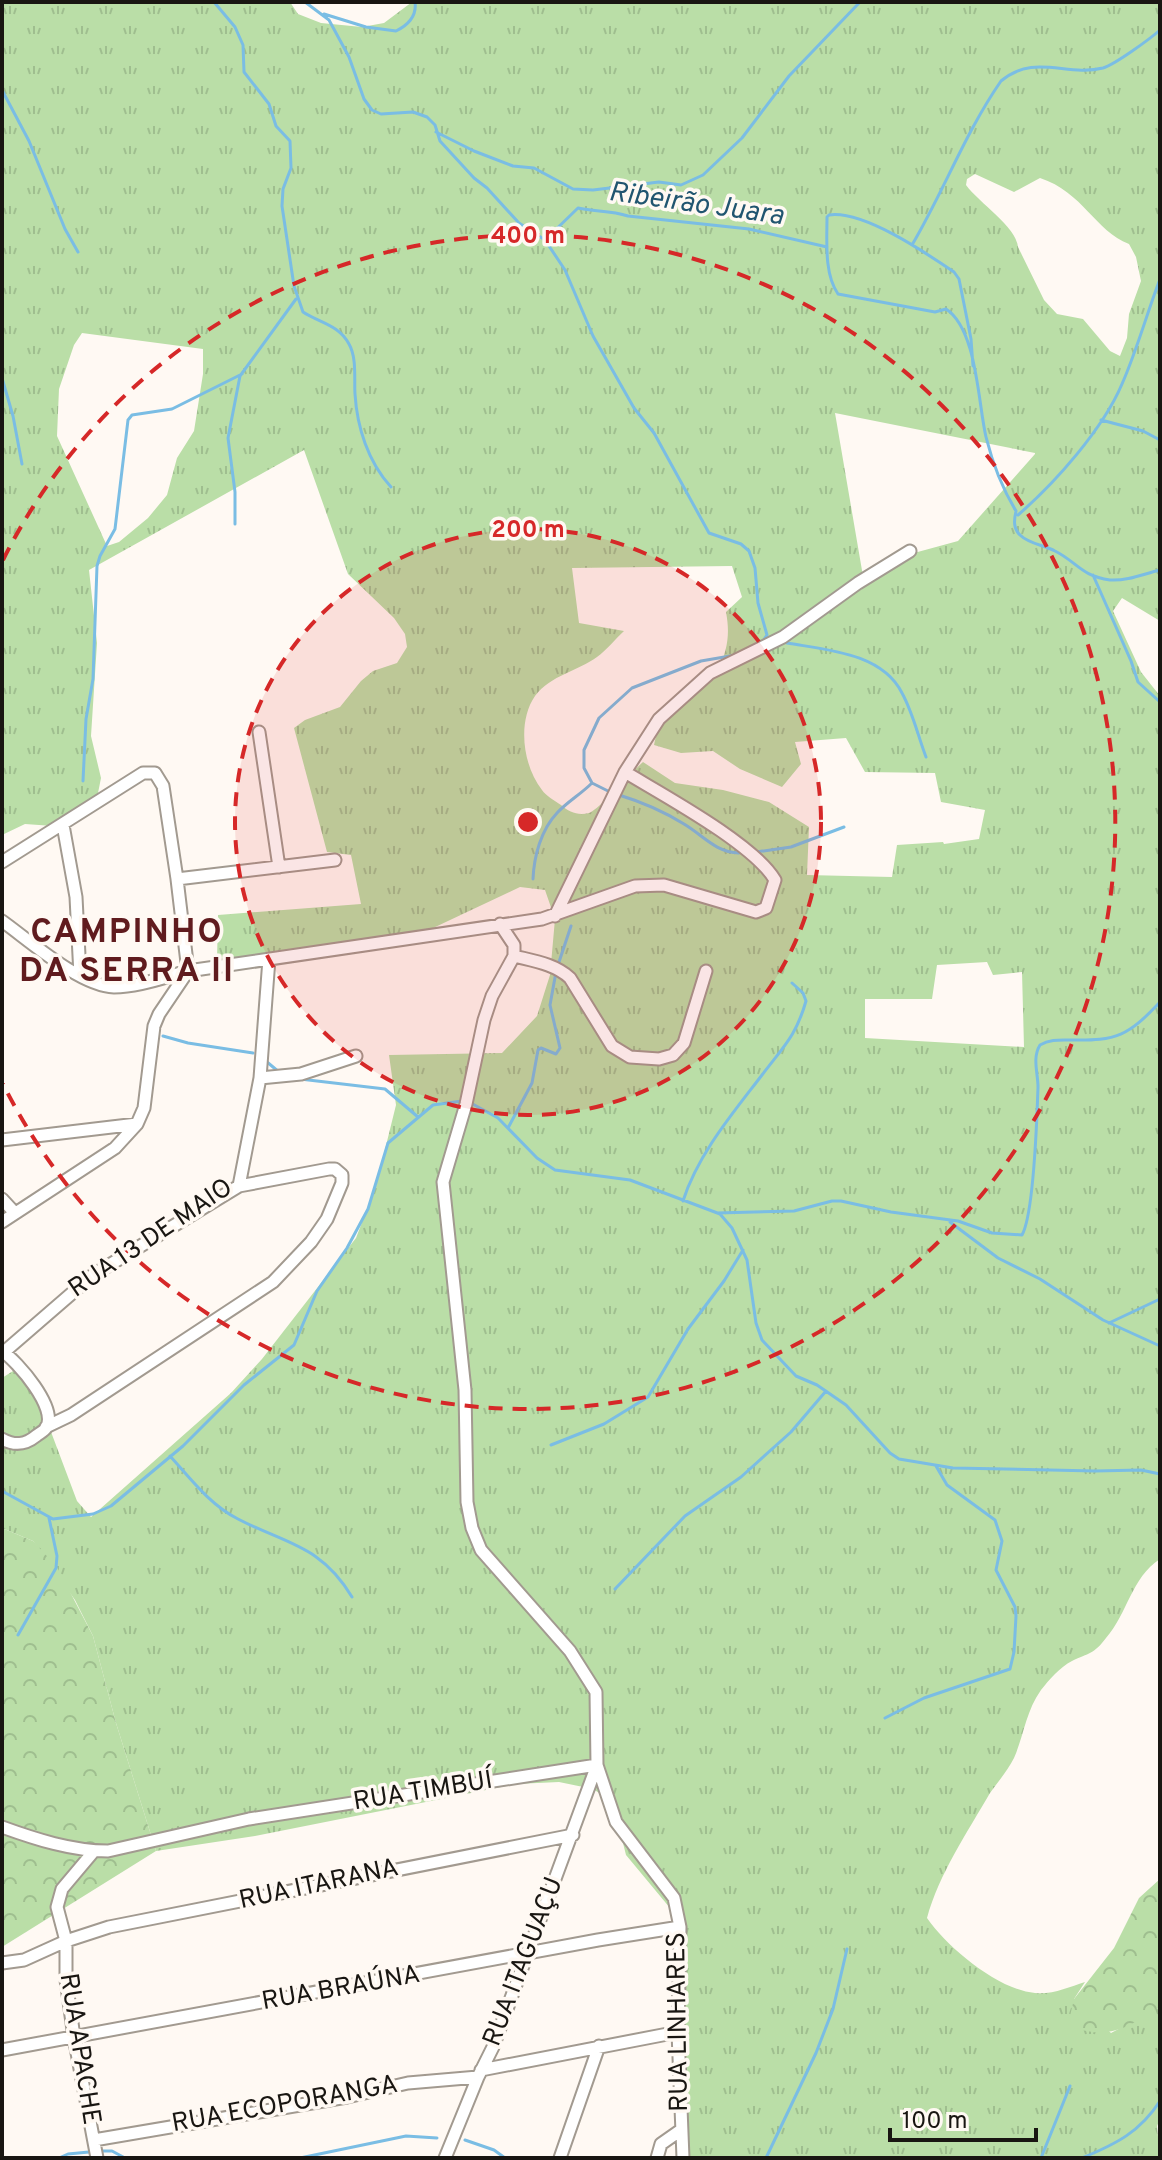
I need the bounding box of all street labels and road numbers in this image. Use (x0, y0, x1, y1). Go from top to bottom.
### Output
street label: RUA 13 DE MAIO (63, 1172, 239, 1306)
street label: RUA TIMBUÍ (351, 1762, 498, 1819)
street label: RUA ITARANA (236, 1852, 402, 1918)
street label: RUA ITAGUAÇU (477, 1873, 571, 2051)
street label: RUA LINHARES (661, 1932, 697, 2112)
street label: RUA BRAÚNA (259, 1957, 423, 2019)
street label: RUA APACHE (51, 1971, 107, 2127)
street label: RUA ECOPORANGA (169, 2069, 401, 2141)

